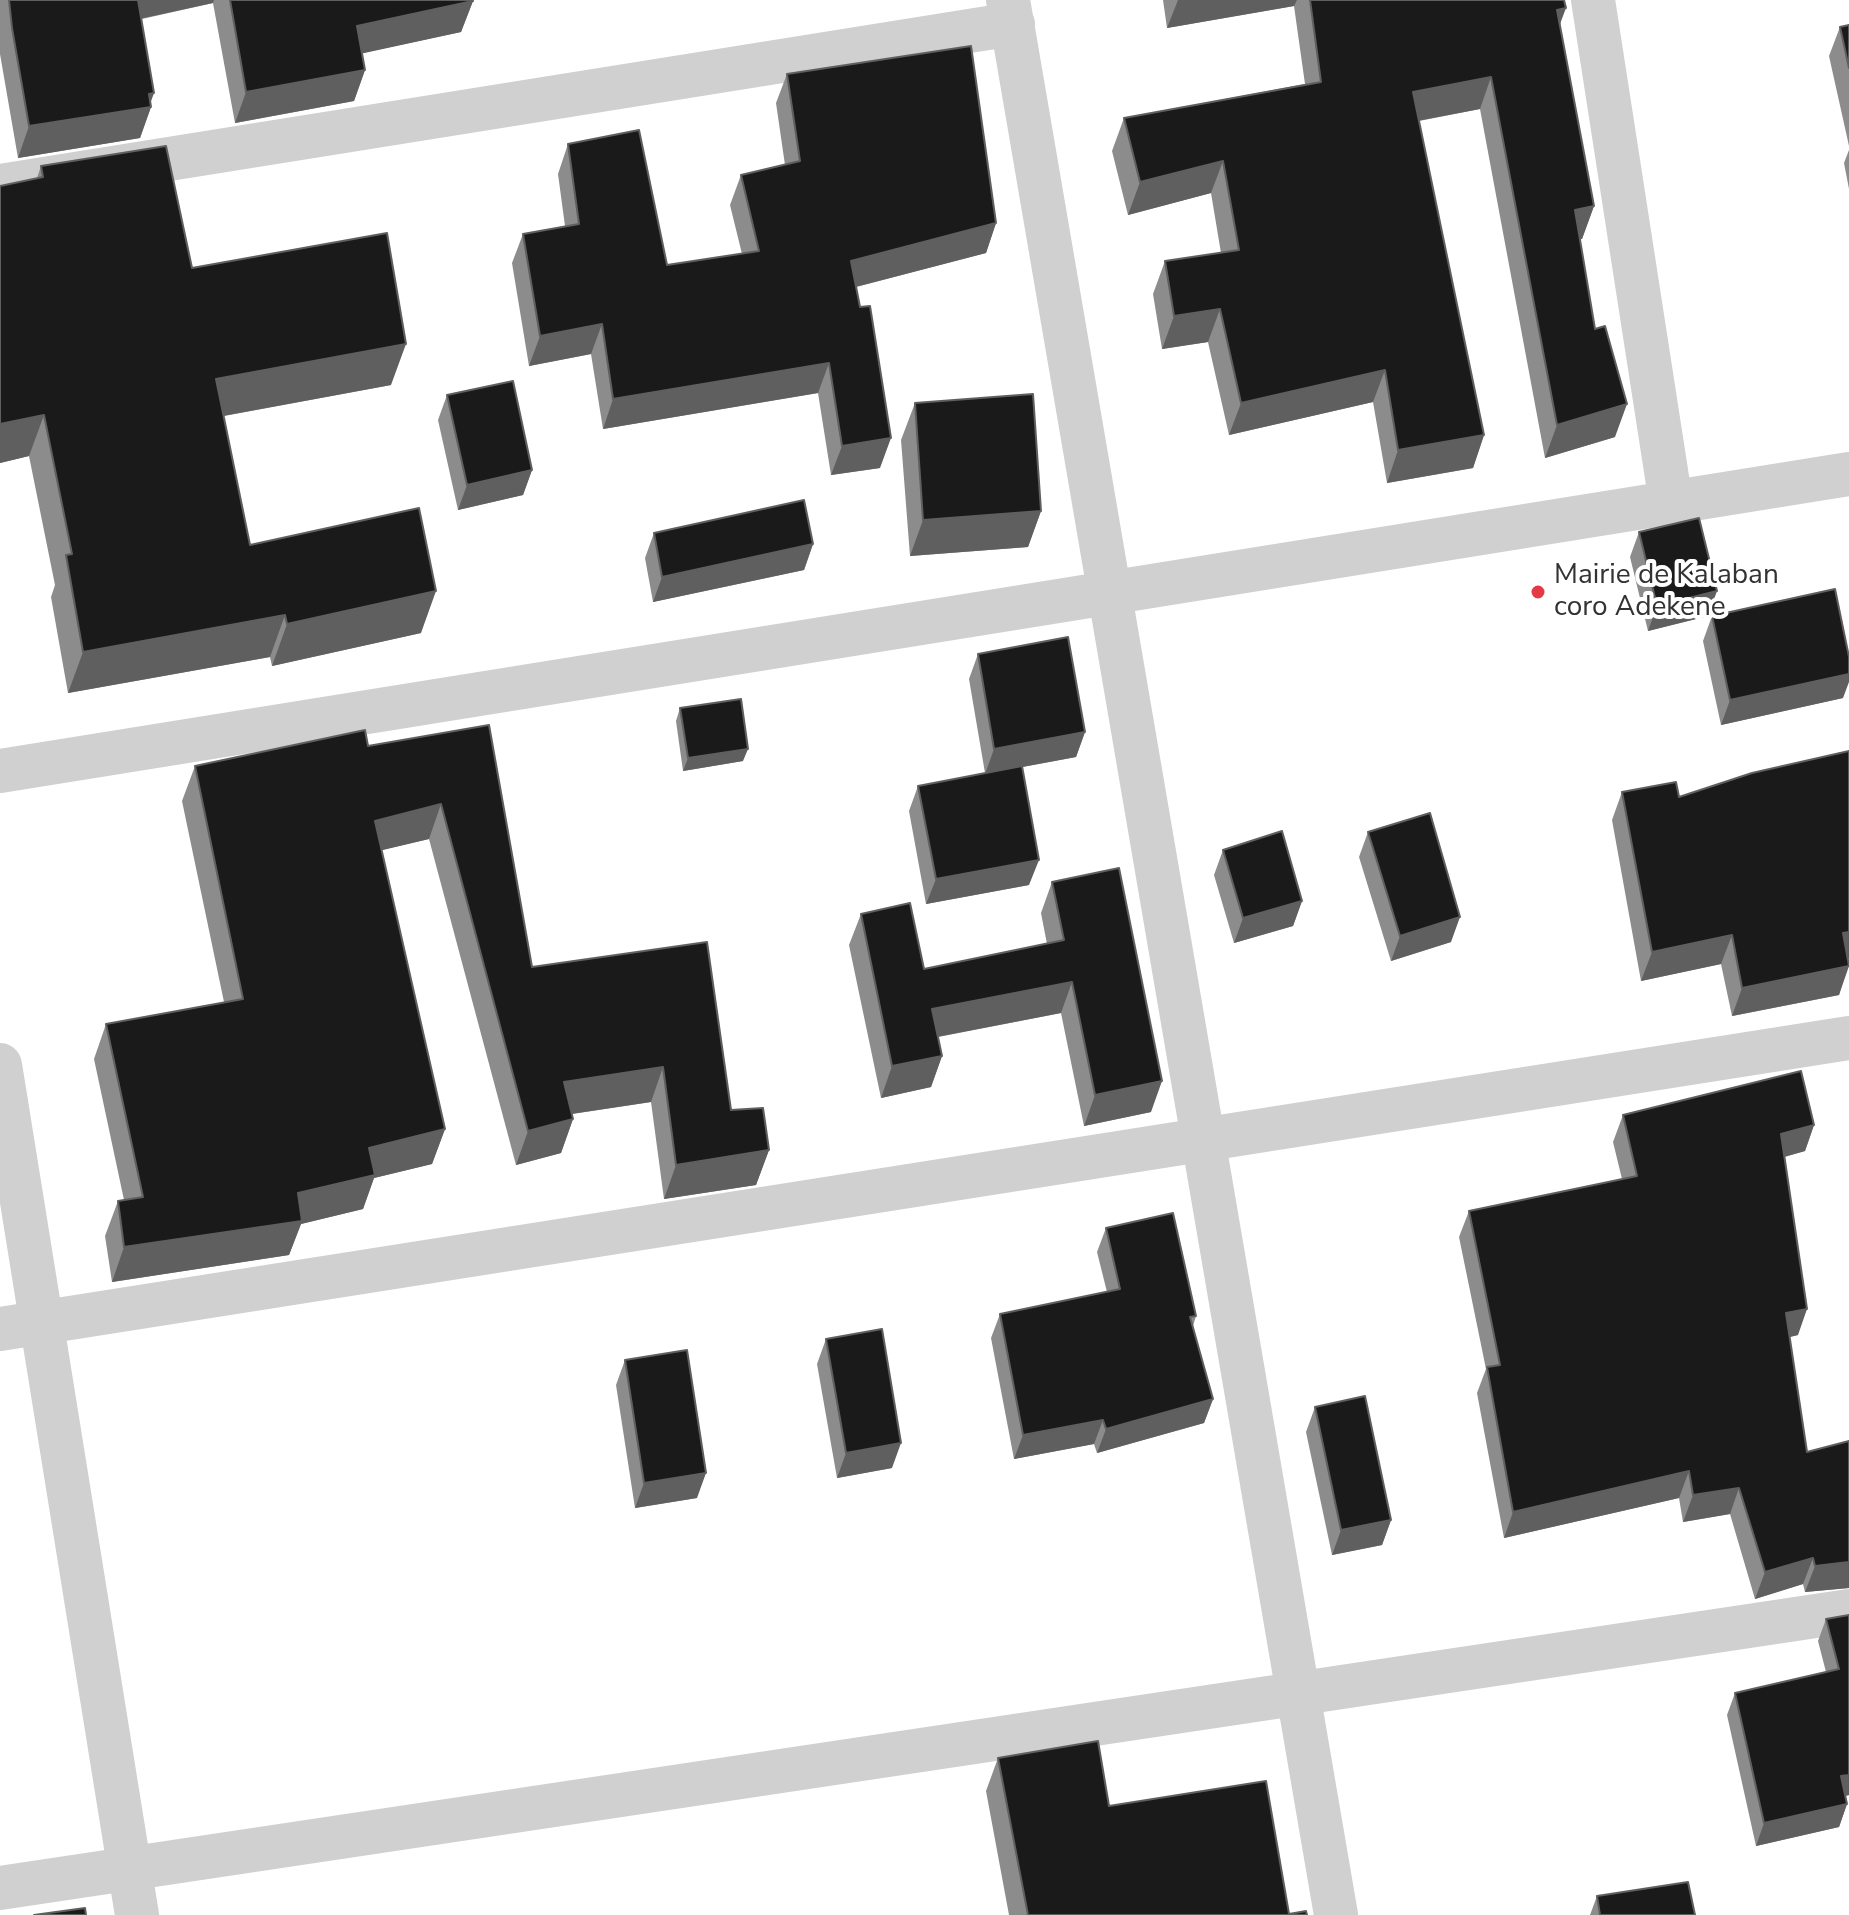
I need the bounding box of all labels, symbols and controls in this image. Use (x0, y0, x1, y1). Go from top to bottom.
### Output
place label: Mairie de Kalaban coro Adekene (1554, 559, 1779, 625)
marker: Mairie de Kalaban coro Adekene (1529, 583, 1547, 601)

